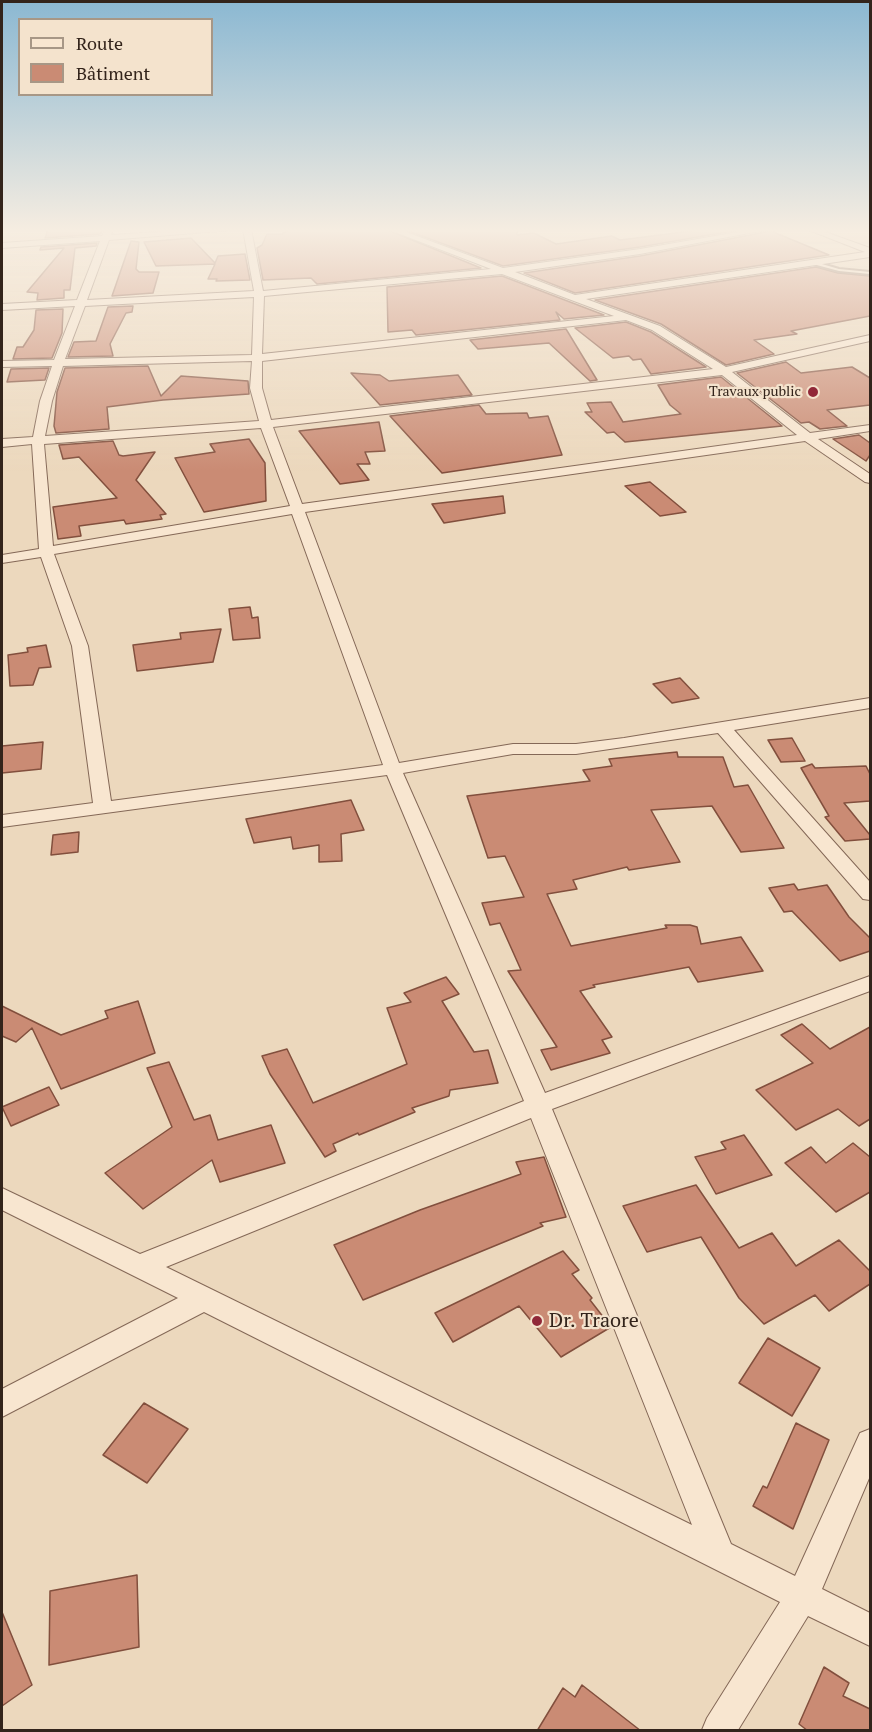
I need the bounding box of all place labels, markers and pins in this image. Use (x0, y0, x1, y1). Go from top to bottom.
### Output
place label: Travaux public (709, 384, 801, 400)
marker: Travaux public (806, 385, 820, 399)
place label: Dr. Traore (549, 1309, 639, 1333)
marker: Dr. Traore (530, 1314, 544, 1328)

